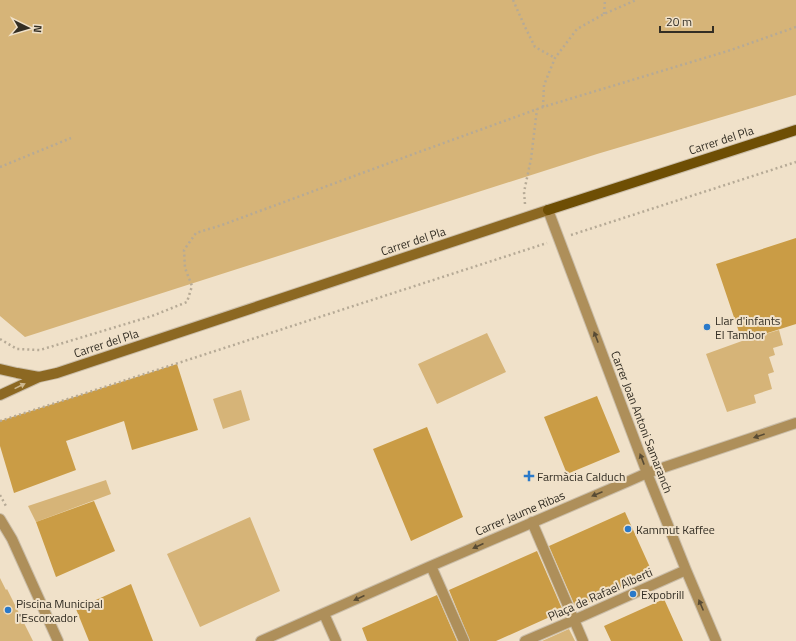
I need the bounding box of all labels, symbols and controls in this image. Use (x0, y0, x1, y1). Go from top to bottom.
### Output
north arrow (8, 8, 48, 48)
scale bar (660, 8, 713, 34)
text: 20 m (666, 12, 692, 31)
text: N (30, 24, 46, 33)
street label: Carrer del Pla (686, 121, 756, 159)
street label: Carrer del Pla (378, 222, 448, 260)
place label: Llar d'infants El Tambor (715, 311, 781, 344)
marker: Llar d'infants El Tambor (702, 322, 712, 332)
street label: Carrer del Pla (71, 324, 141, 362)
one-way arrow (593, 331, 599, 343)
street label: Carrer Joan Antoni Samaranch (606, 348, 678, 496)
one-way arrow (14, 383, 25, 389)
one-way arrow (753, 433, 765, 439)
one-way arrow (638, 452, 644, 464)
place label: Farmàcia Calduch (537, 467, 625, 486)
marker: Farmàcia Calduch (524, 471, 534, 481)
street label: Carrer Jaume Ribas (472, 485, 568, 541)
one-way arrow (592, 491, 603, 497)
place label: Kammut Kaffee (636, 520, 715, 539)
marker: Kammut Kaffee (623, 524, 633, 534)
one-way arrow (471, 543, 483, 549)
street label: Plaça de Rafael Alberti (545, 562, 655, 626)
place label: Expobrill (641, 585, 684, 604)
marker: Expobrill (628, 589, 638, 599)
place label: Piscina Municipal l'Escorxador (16, 594, 103, 627)
one-way arrow (353, 595, 365, 601)
one-way arrow (698, 600, 704, 611)
marker: Piscina Municipal l'Escorxador (3, 605, 13, 615)

